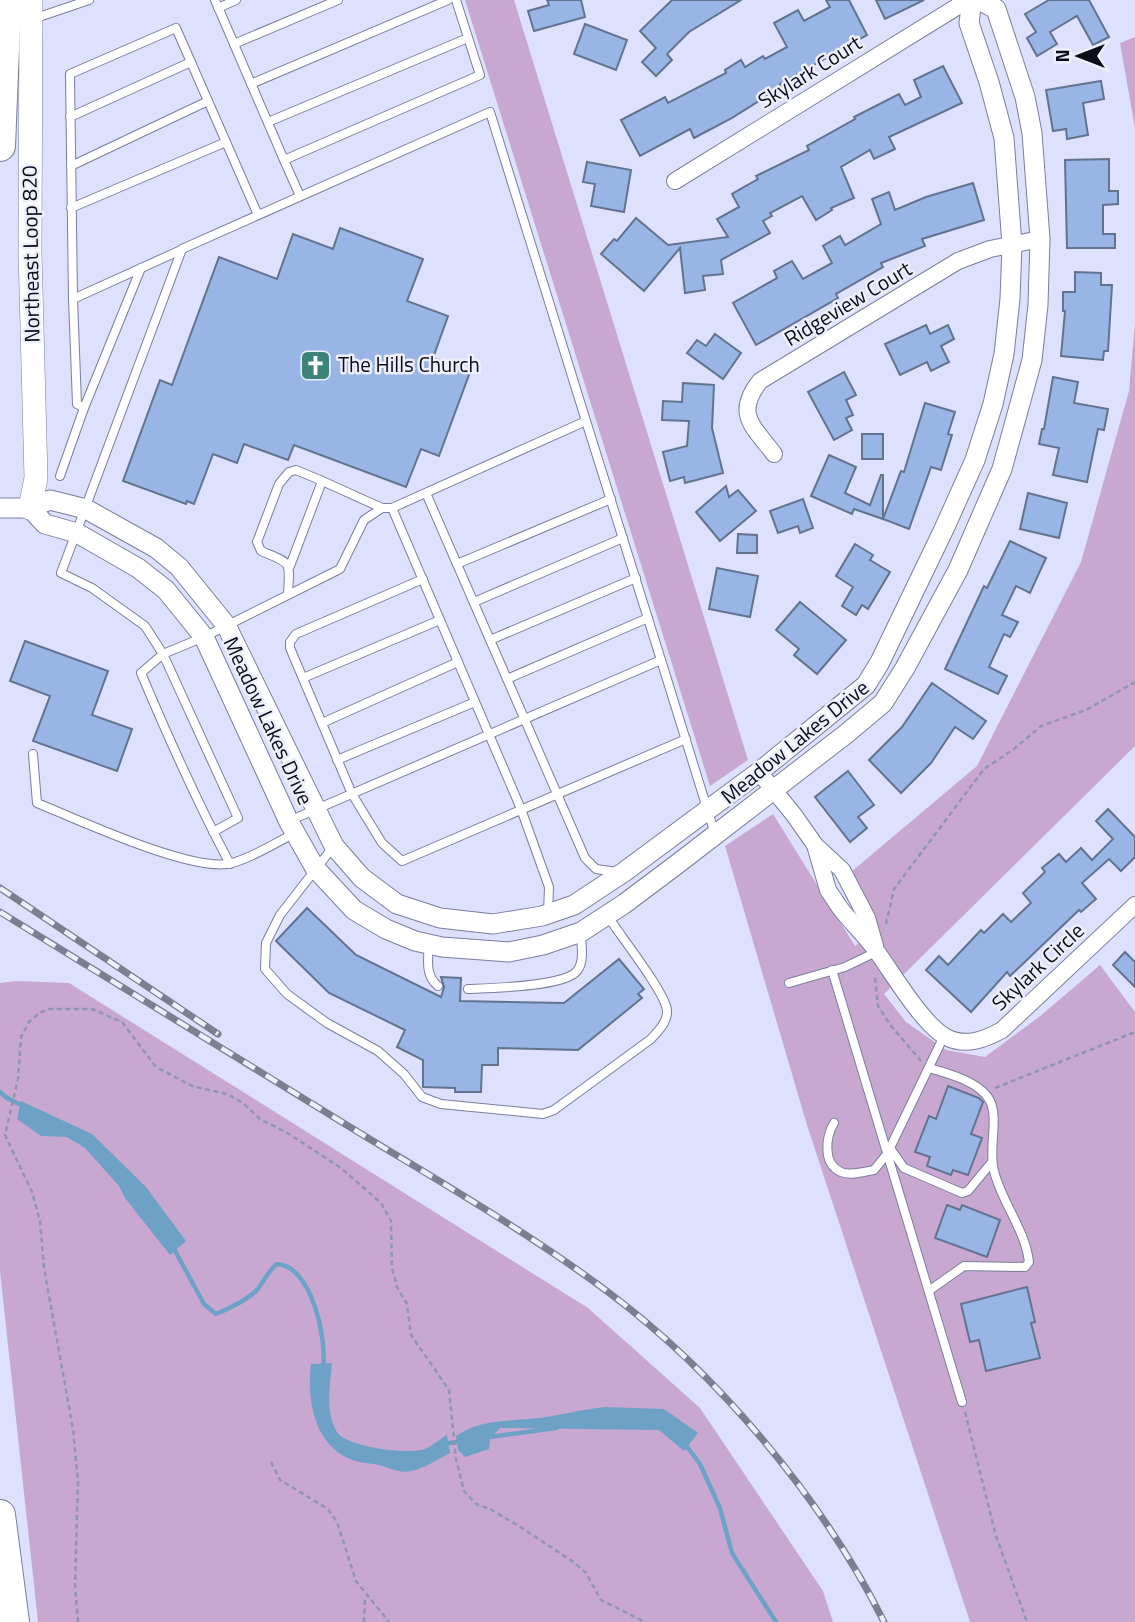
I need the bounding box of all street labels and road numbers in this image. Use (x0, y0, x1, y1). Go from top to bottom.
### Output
street label: Skylark Court (751, 26, 868, 116)
street label: Northeast Loop 820 (12, 165, 48, 343)
street label: Ridgeview Court (778, 252, 918, 354)
street label: Meadow Lakes Drive (216, 631, 322, 810)
street label: Meadow Lakes Drive (713, 671, 875, 811)
street label: Skylark Circle (984, 915, 1091, 1018)

